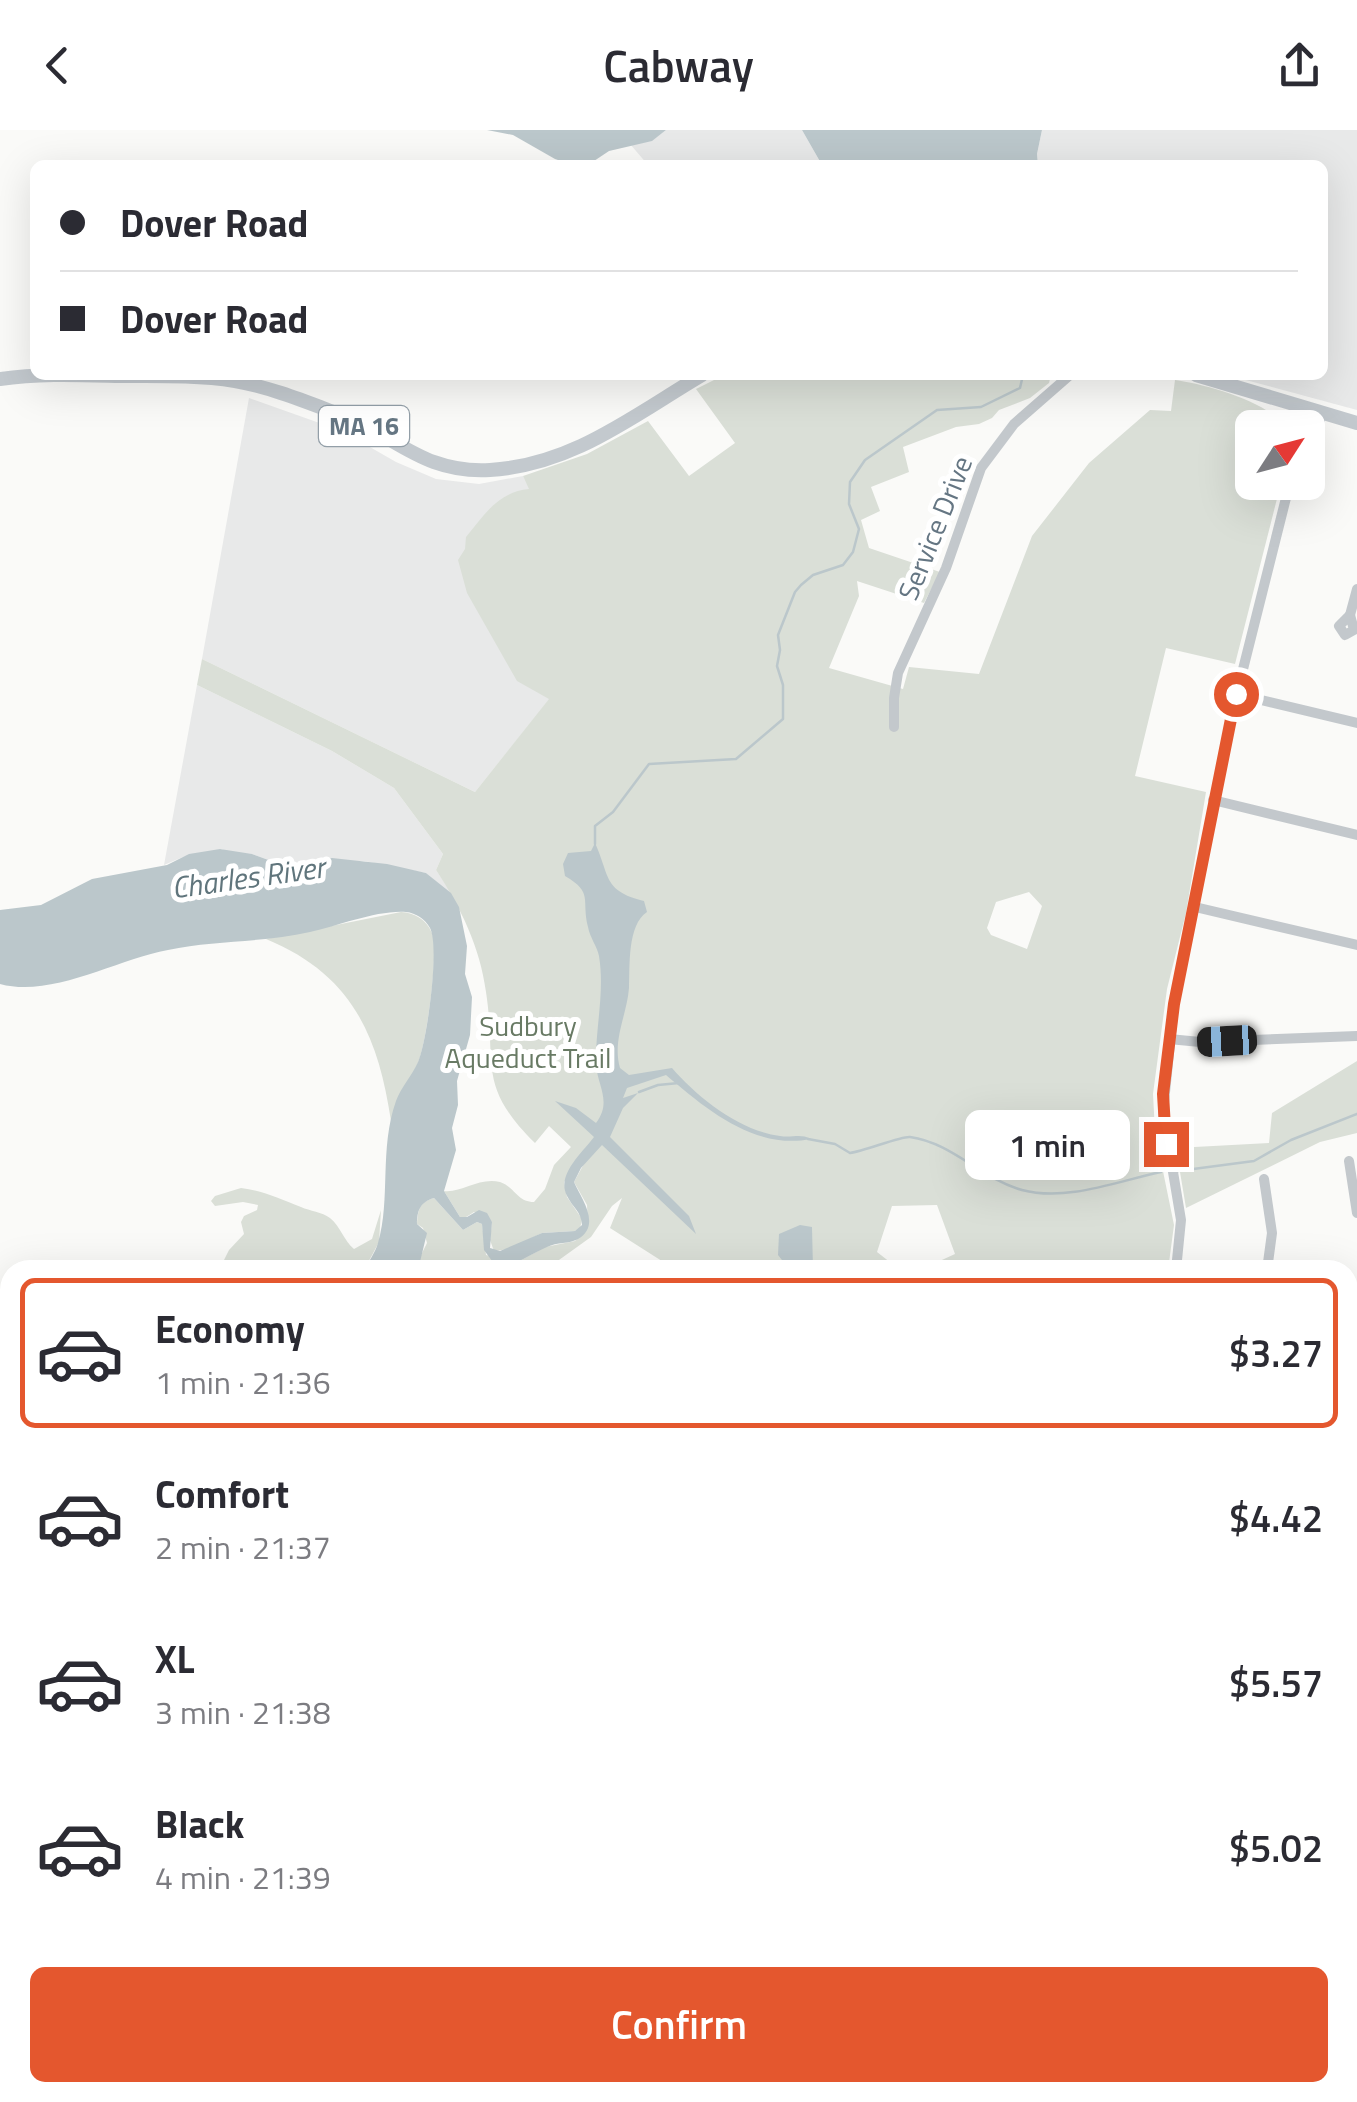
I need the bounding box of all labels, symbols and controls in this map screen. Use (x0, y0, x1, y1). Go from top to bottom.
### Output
text: Cabway (603, 31, 754, 99)
icon: back (30, 38, 85, 93)
icon: share (1272, 38, 1327, 93)
text: Dover Road (120, 194, 308, 252)
text: Dover Road (120, 290, 308, 348)
road number: MA 16 (319, 406, 409, 446)
north arrow (1235, 410, 1325, 500)
map controls (1235, 410, 1325, 500)
street label: Service Drive (886, 449, 983, 606)
route start (1214, 672, 1259, 717)
water label: Charles River (168, 843, 331, 911)
park label: Sudbury Aqueduct Trail (445, 1004, 611, 1079)
car (1196, 1024, 1258, 1058)
callout: 1 min (966, 1109, 1131, 1179)
text: 1 min (1009, 1121, 1086, 1169)
route end (1144, 1122, 1189, 1167)
text: Economy (155, 1300, 305, 1358)
icon: car (35, 1308, 125, 1398)
text: $3.27 (1229, 1324, 1323, 1382)
text: 1 min · 21:36 (155, 1358, 331, 1406)
text: Comfort (155, 1465, 289, 1523)
icon: car (35, 1473, 125, 1563)
text: $4.42 (1229, 1489, 1323, 1547)
text: 2 min · 21:37 (155, 1523, 331, 1571)
text: XL (155, 1630, 195, 1688)
icon: car (35, 1638, 125, 1728)
text: $5.57 (1229, 1654, 1323, 1712)
text: 3 min · 21:38 (155, 1688, 331, 1736)
text: Black (155, 1795, 244, 1853)
icon: car (35, 1803, 125, 1893)
text: $5.02 (1229, 1819, 1323, 1877)
text: 4 min · 21:39 (155, 1853, 331, 1901)
button: Confirm (30, 1967, 1328, 2082)

